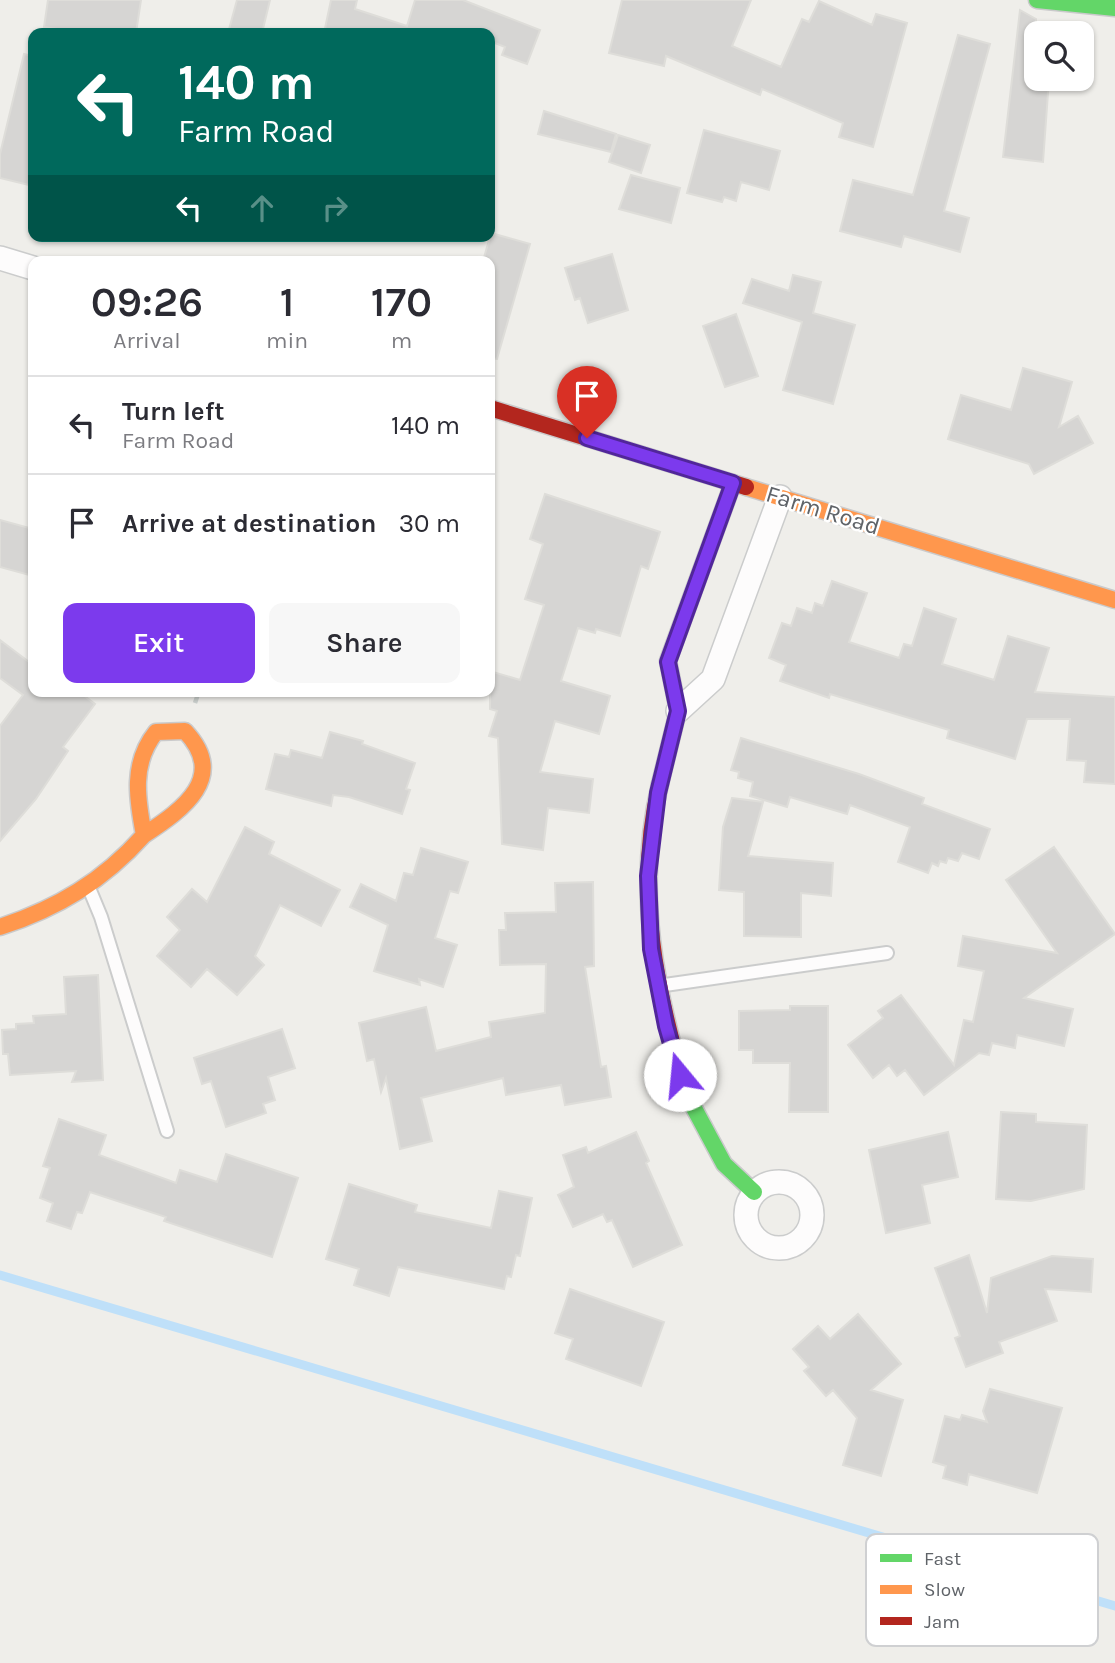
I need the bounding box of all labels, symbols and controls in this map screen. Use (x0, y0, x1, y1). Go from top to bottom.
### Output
map controls (1024, 21, 1094, 91)
button: search (1024, 21, 1094, 91)
text: 140 m (178, 54, 315, 111)
icon: left (63, 56, 154, 147)
text: Farm Road (178, 113, 334, 150)
icon: left (170, 189, 208, 227)
icon: ahead (243, 189, 281, 227)
icon: right (316, 189, 354, 227)
text: 09:26 (91, 277, 203, 327)
text: 1 (280, 277, 294, 327)
text: 170 (371, 277, 432, 327)
text: Arrival (113, 327, 181, 354)
text: min (266, 327, 308, 354)
text: m (391, 327, 412, 354)
pin (557, 366, 617, 438)
icon: arrive (568, 377, 606, 415)
text: Turn left (122, 396, 224, 427)
icon: left (63, 406, 101, 444)
text: 140 m (391, 410, 460, 441)
text: Farm Road (122, 427, 234, 454)
street label: Farm Road (763, 479, 883, 541)
icon: arrive (63, 504, 101, 542)
text: Arrive at destination (122, 508, 376, 539)
text: 30 m (399, 508, 460, 539)
button: Exit (63, 603, 255, 683)
button: Share (269, 603, 460, 683)
position arrow (643, 1038, 717, 1112)
legend (866, 1534, 1098, 1646)
text: Fast (924, 1548, 961, 1570)
text: Slow (924, 1579, 965, 1601)
text: Jam (924, 1611, 960, 1633)

